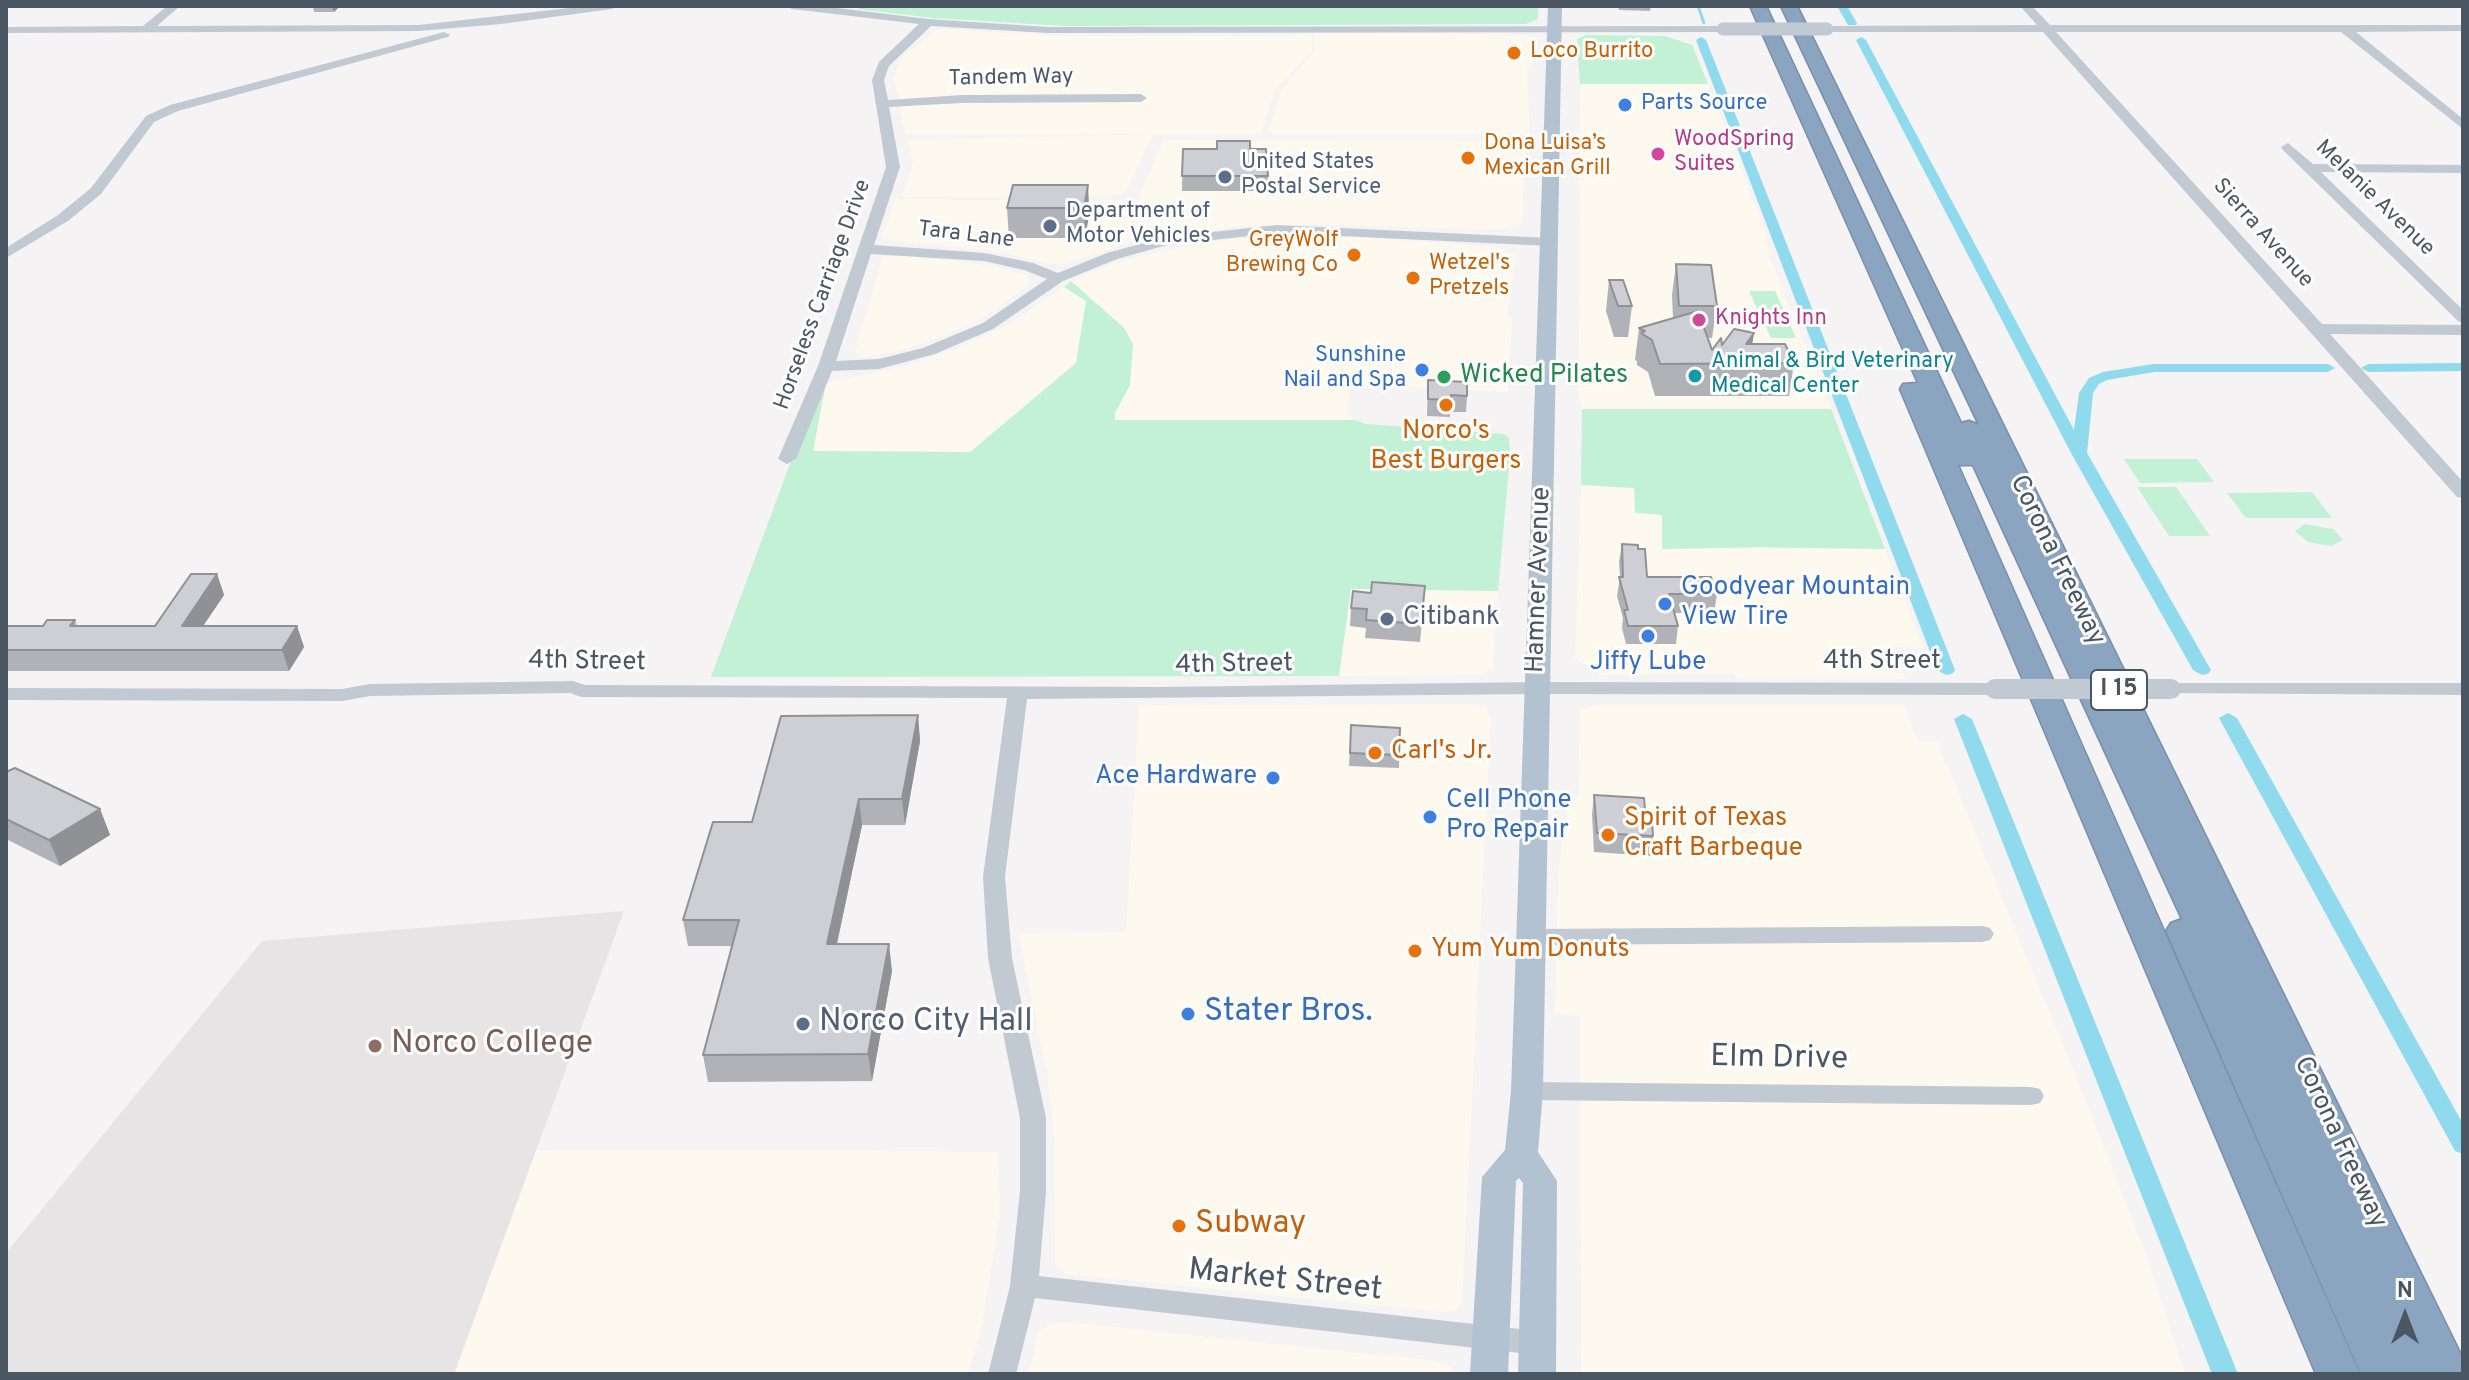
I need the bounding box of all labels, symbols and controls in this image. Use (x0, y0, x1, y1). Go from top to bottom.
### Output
place label: Loco Burrito (1530, 40, 1653, 66)
marker: Loco Burrito (1505, 44, 1523, 62)
street label: Tandem Way (948, 65, 1074, 93)
place label: Parts Source (1641, 92, 1767, 118)
marker: Parts Source (1616, 96, 1634, 114)
place label: WoodSpring Suites (1674, 128, 1794, 180)
place label: Dona Luisa’s Mexican Grill (1484, 132, 1611, 184)
street label: Melanie Avenue (2309, 135, 2439, 263)
marker: WoodSpring Suites (1649, 145, 1667, 163)
marker: Dona Luisa’s Mexican Grill (1459, 149, 1477, 167)
place label: United States Postal Service (1241, 151, 1381, 202)
marker: United States Postal Service (1216, 168, 1234, 186)
street label: Sierra Avenue (2206, 174, 2318, 294)
street label: Horseless Carriage Drive (770, 176, 878, 414)
place label: Department of Motor Vehicles (1066, 200, 1211, 252)
street label: Tara Lane (916, 217, 1016, 255)
marker: Department of Motor Vehicles (1041, 217, 1059, 235)
place label: GreyWolf Brewing Co (1226, 229, 1338, 280)
marker: GreyWolf Brewing Co (1345, 246, 1363, 264)
place label: Wetzel's Pretzels (1429, 252, 1510, 304)
marker: Wetzel's Pretzels (1404, 269, 1422, 287)
place label: Knights Inn (1715, 307, 1827, 333)
marker: Knights Inn (1690, 311, 1708, 329)
place label: Sunshine Nail and Spa (1283, 344, 1406, 396)
place label: Animal & Bird Veterinary Medical Center (1711, 350, 1954, 402)
marker: Sunshine Nail and Spa (1413, 361, 1431, 379)
place label: Wicked Pilates (1460, 361, 1628, 393)
marker: Animal & Bird Veterinary Medical Center (1686, 367, 1704, 385)
marker: Wicked Pilates (1435, 368, 1453, 386)
marker: Norco's Best Burgers (1437, 396, 1455, 414)
place label: Norco's Best Burgers (1370, 417, 1522, 478)
street label: Corona Freeway (2001, 471, 2111, 651)
street label: Hamner Avenue (1521, 486, 1559, 674)
place label: Goodyear Mountain View Tire (1681, 573, 1910, 634)
marker: Goodyear Mountain View Tire (1656, 595, 1674, 613)
place label: Citibank (1403, 603, 1500, 635)
marker: Citibank (1378, 610, 1396, 628)
marker: Jiffy Lube (1639, 627, 1657, 645)
street label: 4th Street (528, 646, 646, 680)
street label: 4th Street (1823, 647, 1941, 679)
place label: Jiffy Lube (1590, 648, 1706, 680)
street label: 4th Street (1175, 649, 1293, 683)
road number: I 15 (2091, 670, 2147, 710)
place label: Carl's Jr. (1391, 737, 1492, 769)
marker: Carl's Jr. (1366, 744, 1384, 762)
place label: Ace Hardware (1095, 762, 1257, 794)
marker: Ace Hardware (1264, 769, 1282, 787)
place label: Cell Phone Pro Repair (1446, 786, 1571, 848)
place label: Spirit of Texas Craft Barbeque (1624, 804, 1803, 866)
marker: Cell Phone Pro Repair (1421, 808, 1439, 826)
marker: Spirit of Texas Craft Barbeque (1599, 826, 1617, 844)
place label: Yum Yum Donuts (1431, 935, 1630, 967)
marker: Yum Yum Donuts (1406, 942, 1424, 960)
place label: Stater Bros. (1204, 995, 1373, 1033)
place label: Norco City Hall (819, 1005, 1033, 1043)
marker: Stater Bros. (1179, 1005, 1197, 1023)
marker: Norco City Hall (794, 1015, 812, 1033)
place label: Norco College (391, 1027, 593, 1065)
marker: Norco College (366, 1037, 384, 1055)
street label: Elm Drive (1710, 1040, 1848, 1080)
street label: Corona Freeway (2286, 1052, 2392, 1234)
place label: Subway (1195, 1207, 1306, 1245)
marker: Subway (1170, 1217, 1188, 1235)
street label: Market Street (1186, 1253, 1384, 1311)
north arrow (2365, 1276, 2445, 1356)
text: N (2397, 1278, 2413, 1305)

